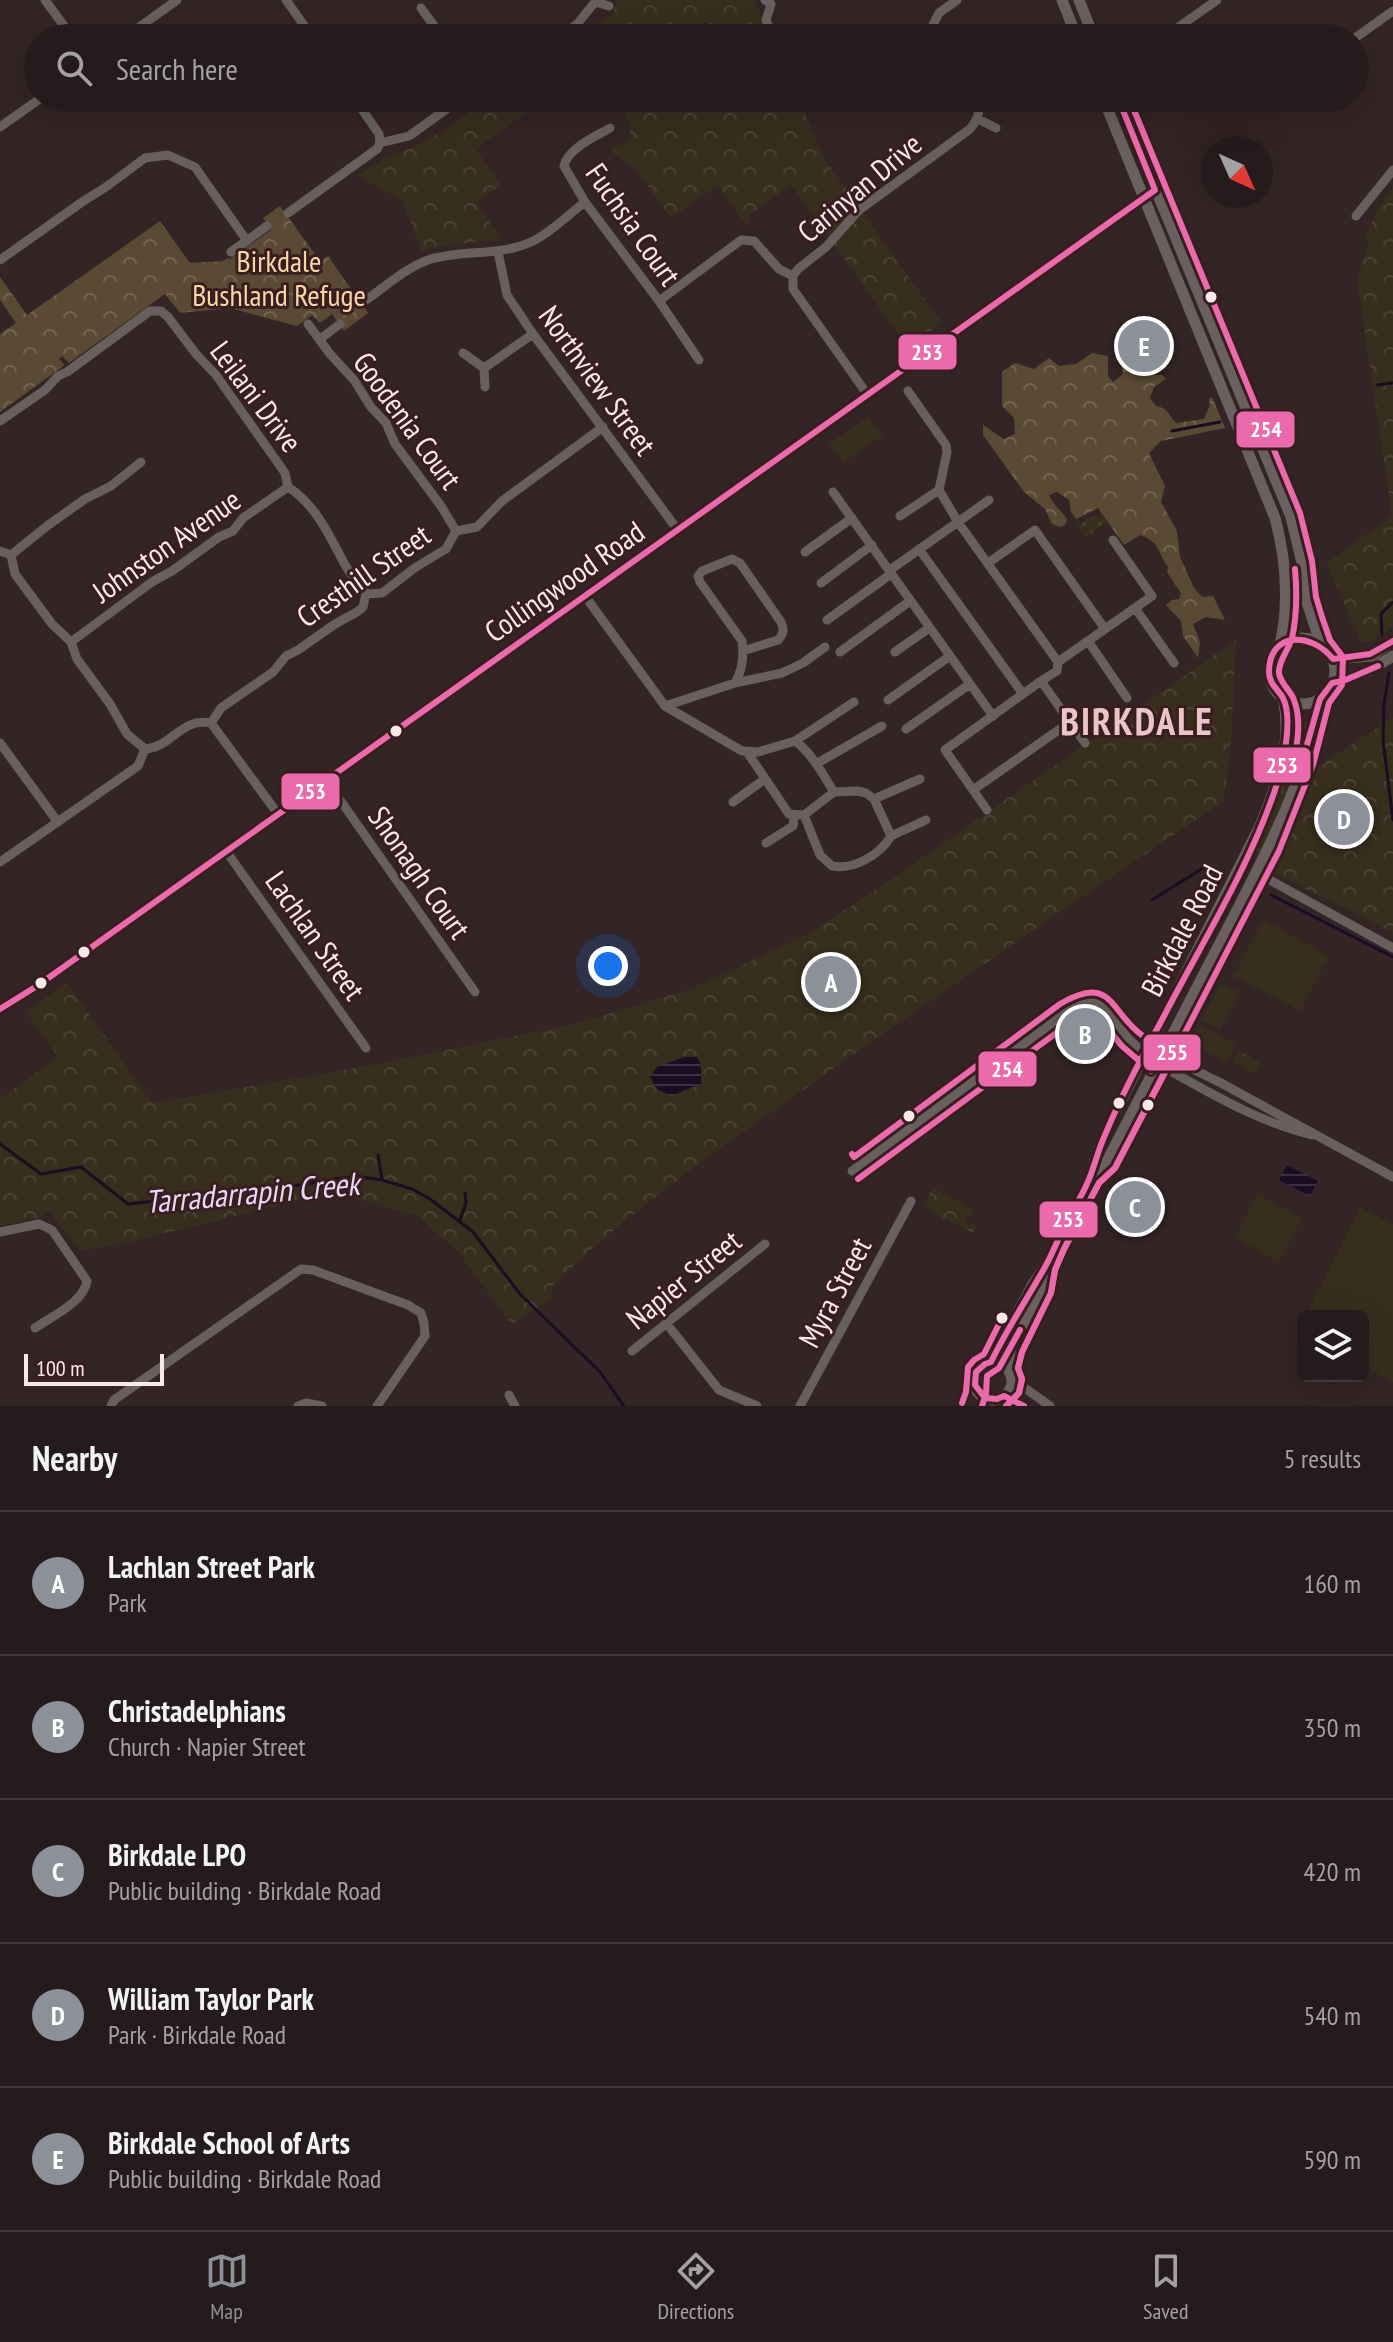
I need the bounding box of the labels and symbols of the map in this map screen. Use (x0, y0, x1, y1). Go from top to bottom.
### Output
street label: Carinyan Drive (789, 124, 929, 250)
north arrow (1201, 136, 1273, 208)
street label: Fuchsia Court (578, 155, 691, 293)
park label: Birkdale Bushland Refuge (192, 241, 366, 314)
unlabelled marker (1203, 289, 1219, 305)
street label: Northview Street (531, 298, 666, 463)
pin: E (1118, 316, 1170, 376)
street label: Leilani Drive (202, 333, 312, 459)
line badge: 253 (897, 333, 958, 371)
text: 253 (911, 338, 943, 366)
street label: Goodenia Court (345, 344, 471, 497)
line badge: 254 (1235, 410, 1296, 449)
text: 254 (1250, 415, 1282, 443)
street label: Johnston Avenue (83, 480, 248, 611)
street label: Collingwood Road (476, 512, 652, 650)
street label: Cresthill Street (289, 514, 438, 635)
district label: BIRKDALE (1060, 696, 1214, 745)
unlabelled marker (388, 723, 404, 739)
line badge: 253 (1252, 746, 1312, 784)
text: 253 (1266, 751, 1298, 779)
line badge: 253 (280, 772, 341, 811)
text: 253 (294, 777, 326, 805)
pin: D (1318, 789, 1370, 849)
street label: Shonagh Court (360, 798, 480, 946)
street label: Birkdale Road (1131, 858, 1231, 1002)
street label: Lachlan Street (257, 863, 375, 1008)
unlabelled marker (76, 944, 92, 960)
your location (588, 946, 628, 986)
pin: A (805, 952, 857, 1012)
unlabelled marker (33, 975, 49, 991)
pin: B (1059, 1004, 1111, 1064)
line badge: 255 (1142, 1033, 1202, 1072)
text: 255 (1156, 1038, 1188, 1066)
line badge: 254 (977, 1050, 1038, 1088)
text: 254 (991, 1055, 1023, 1083)
unlabelled marker (1111, 1095, 1127, 1111)
unlabelled marker (1140, 1097, 1156, 1113)
unlabelled marker (901, 1108, 917, 1124)
water label: Tarradarrapin Creek (143, 1161, 364, 1222)
pin: C (1109, 1177, 1161, 1237)
line badge: 253 (1038, 1200, 1099, 1239)
text: 253 (1052, 1205, 1084, 1233)
street label: Napier Street (618, 1220, 749, 1337)
street label: Myra Street (789, 1230, 880, 1354)
unlabelled marker (994, 1310, 1010, 1326)
scale bar (24, 1350, 164, 1386)

